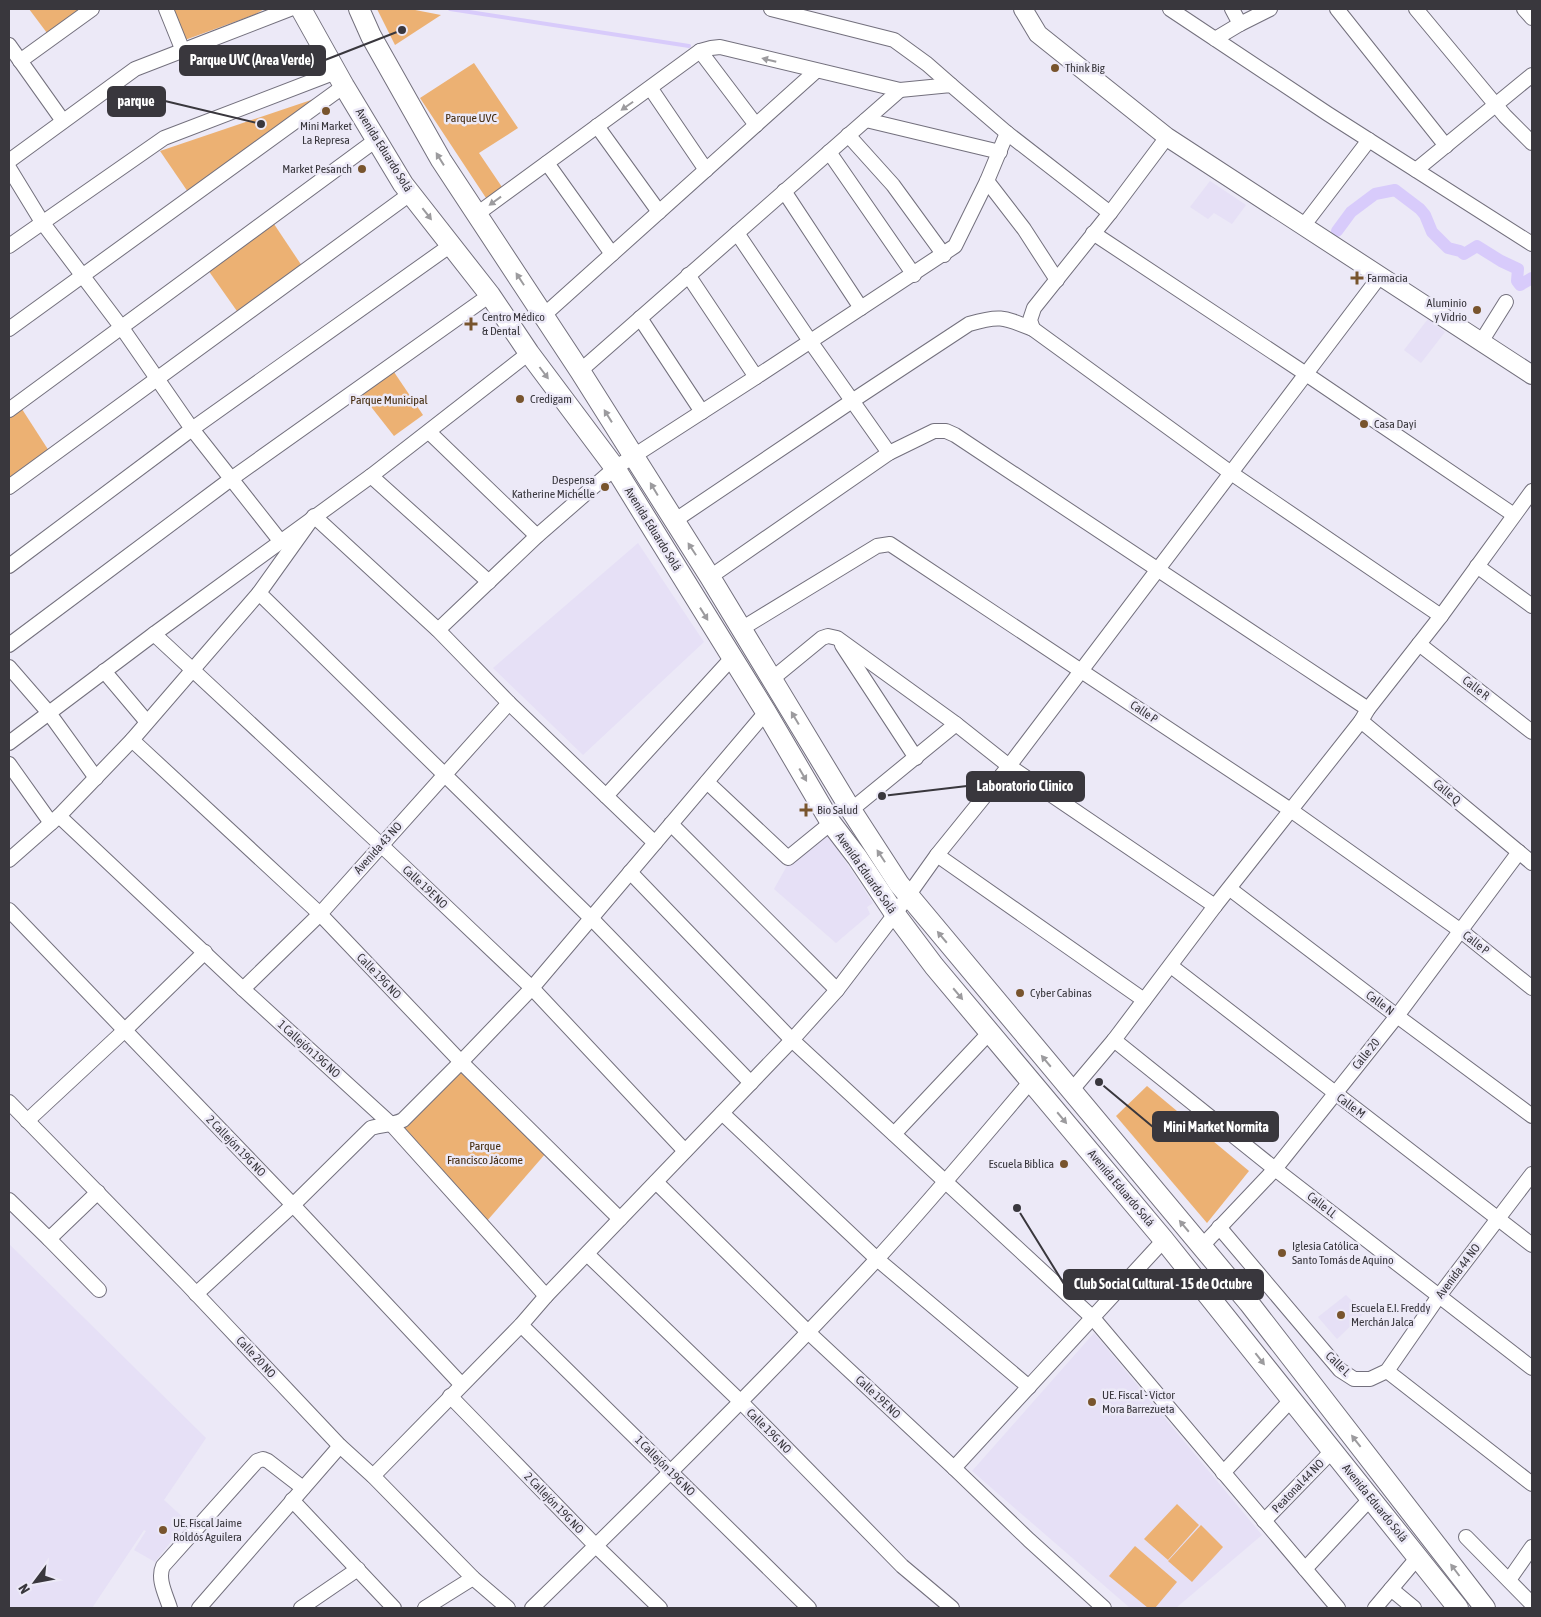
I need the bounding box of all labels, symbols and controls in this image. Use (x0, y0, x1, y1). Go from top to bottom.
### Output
callout: Parque UVC (Area Verde) (180, 46, 325, 75)
text: Parque UVC (Area Verde) (190, 52, 314, 68)
one-way arrow (762, 55, 777, 63)
place label: Think Big (1065, 61, 1106, 75)
marker: Think Big (1049, 62, 1061, 74)
callout: parque (108, 87, 165, 116)
text: parque (117, 93, 155, 109)
one-way arrow (620, 101, 633, 111)
marker: Mini Market La Represa (320, 105, 332, 117)
street label: Avenida Eduardo Solá (353, 106, 415, 194)
park label: Parque UVC (445, 111, 497, 125)
place label: Mini Market La Represa (300, 119, 353, 147)
one-way arrow (436, 152, 445, 165)
place label: Market Pesanch (282, 162, 352, 176)
marker: Market Pesanch (356, 163, 368, 175)
one-way arrow (488, 196, 502, 206)
one-way arrow (421, 207, 432, 220)
place label: Farmacia (1367, 271, 1408, 285)
one-way arrow (516, 272, 525, 286)
marker: Farmacia (1351, 272, 1363, 284)
place label: Aluminio y Vidrio (1427, 296, 1467, 324)
marker: Aluminio y Vidrio (1471, 304, 1483, 316)
place label: Centro Médico & Dental (482, 310, 545, 338)
marker: Centro Médico & Dental (464, 317, 478, 331)
one-way arrow (539, 366, 549, 380)
place label: Credigam (530, 392, 572, 406)
park label: Parque Municipal (350, 393, 429, 407)
marker: Credigam (514, 393, 526, 405)
one-way arrow (604, 409, 613, 422)
place label: Casa Dayi (1374, 417, 1416, 431)
marker: Casa Dayi (1358, 418, 1370, 430)
place label: Despensa Katherine Michelle (512, 473, 595, 501)
marker: Despensa Katherine Michelle (599, 481, 611, 493)
one-way arrow (649, 483, 658, 496)
street label: Avenida Eduardo Solá (622, 485, 684, 573)
one-way arrow (687, 543, 697, 556)
one-way arrow (700, 607, 709, 620)
street label: Calle R (1460, 673, 1492, 703)
street label: Calle P (1128, 698, 1161, 726)
one-way arrow (791, 711, 800, 724)
one-way arrow (798, 768, 807, 781)
callout: Laboratorio Clinico (967, 772, 1084, 801)
street label: Calle Q (1431, 777, 1464, 808)
text: Laboratorio Clinico (977, 778, 1074, 794)
marker: Bio Salud (799, 803, 813, 817)
place label: Bio Salud (817, 803, 858, 817)
street label: Avenida 43 NO (351, 819, 405, 877)
street label: Avenida Eduardo Solá (833, 830, 899, 916)
one-way arrow (876, 849, 885, 862)
street label: Calle 19E NO (400, 863, 450, 911)
street label: Calle P (1460, 928, 1492, 958)
one-way arrow (936, 930, 947, 943)
street label: Calle 19G NO (354, 950, 404, 1002)
place label: Cyber Cabinas (1030, 986, 1092, 1000)
one-way arrow (952, 987, 963, 1000)
marker: Cyber Cabinas (1014, 987, 1026, 999)
street label: Calle N (1363, 988, 1397, 1018)
street label: 1 Callejón 19G NO (275, 1017, 343, 1081)
street label: Calle 20 (1349, 1035, 1383, 1072)
one-way arrow (1041, 1055, 1052, 1068)
street label: Calle M (1334, 1091, 1368, 1121)
one-way arrow (1056, 1112, 1067, 1124)
callout: Mini Market Normita (1153, 1112, 1278, 1141)
street label: 2 Callejón 19G NO (203, 1113, 269, 1179)
text: Mini Market Normita (1163, 1119, 1269, 1135)
park label: Parque Francisco Jácome (447, 1139, 523, 1167)
street label: Avenida Eduardo Solá (1085, 1147, 1157, 1229)
place label: Escuela Biblica (988, 1157, 1054, 1171)
marker: Escuela Biblica (1058, 1158, 1070, 1170)
street label: Calle LL (1304, 1189, 1340, 1221)
one-way arrow (1179, 1219, 1190, 1232)
place label: Iglesia Católica Santo Tomás de Aquino (1292, 1239, 1394, 1267)
street label: Avenida 44 NO (1433, 1241, 1483, 1301)
marker: Iglesia Católica Santo Tomás de Aquino (1276, 1247, 1288, 1259)
callout: Club Social Cultural - 15 de Octubre (1064, 1270, 1263, 1299)
text: Club Social Cultural - 15 de Octubre (1074, 1276, 1252, 1292)
place label: Escuela E.I. Freddy Merchán Jalca (1351, 1301, 1430, 1329)
marker: Escuela E.I. Freddy Merchán Jalca (1335, 1309, 1347, 1321)
street label: Calle 20 NO (233, 1333, 279, 1381)
street label: Calle L (1323, 1349, 1354, 1379)
one-way arrow (1255, 1353, 1266, 1366)
street label: Calle 19E NO (853, 1373, 903, 1421)
place label: UE. Fiscal - Victor Mora Barrezueta (1102, 1388, 1175, 1416)
marker: UE. Fiscal - Victor Mora Barrezueta (1086, 1396, 1098, 1408)
street label: Calle 19G NO (744, 1406, 794, 1456)
street label: 1 Callejón 19G NO (632, 1433, 698, 1499)
one-way arrow (1351, 1434, 1361, 1448)
street label: Peatonal 44 NO (1269, 1456, 1327, 1516)
street label: Avenida Eduardo Solá (1339, 1461, 1411, 1545)
street label: 2 Callejón 19G NO (521, 1470, 587, 1536)
place label: UE. Fiscal Jaime Roldós Aguilera (173, 1516, 242, 1544)
marker: UE. Fiscal Jaime Roldós Aguilera (157, 1524, 169, 1536)
north arrow (10, 1557, 60, 1607)
one-way arrow (1450, 1563, 1461, 1576)
text: N (15, 1581, 33, 1597)

